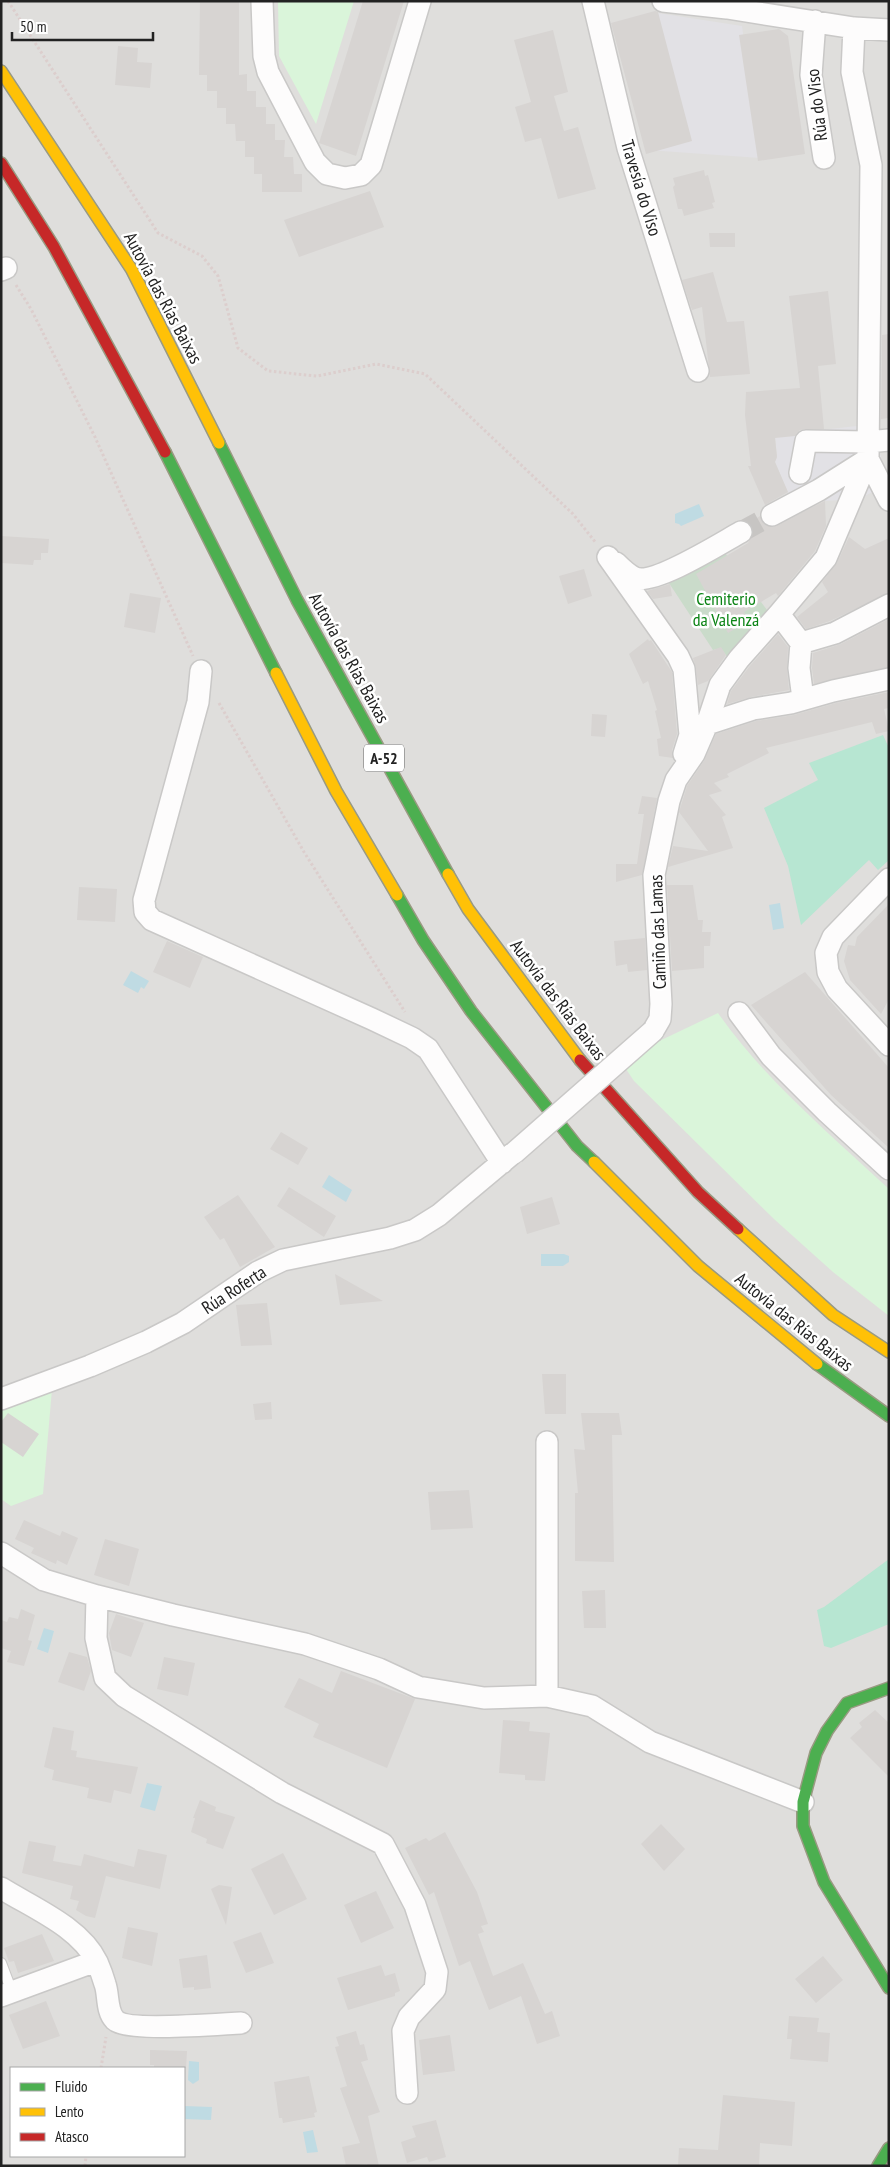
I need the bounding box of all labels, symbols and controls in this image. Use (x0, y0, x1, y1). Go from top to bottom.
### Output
scale bar (12, 10, 154, 42)
text: 50 m (20, 17, 46, 36)
street label: Rúa do Viso (801, 67, 832, 142)
street label: Travesía do Viso (616, 137, 667, 239)
street label: Autovía das Rías Baixas (119, 228, 208, 367)
park label: Cemiterio da Valenzá (693, 587, 759, 631)
street label: Autovía das Rías Baixas (304, 589, 395, 727)
road number: A-52 (364, 744, 404, 771)
street label: Camiño das Lamas (644, 874, 671, 990)
street label: Autovía das Rías Baixas (505, 935, 611, 1065)
street label: Rúa Roferta (197, 1260, 270, 1319)
street label: Autovía das Rías Baixas (731, 1267, 858, 1376)
legend (10, 2067, 185, 2157)
text: Fluido (55, 2077, 87, 2096)
text: Lento (55, 2102, 84, 2121)
text: Atasco (55, 2127, 89, 2146)

